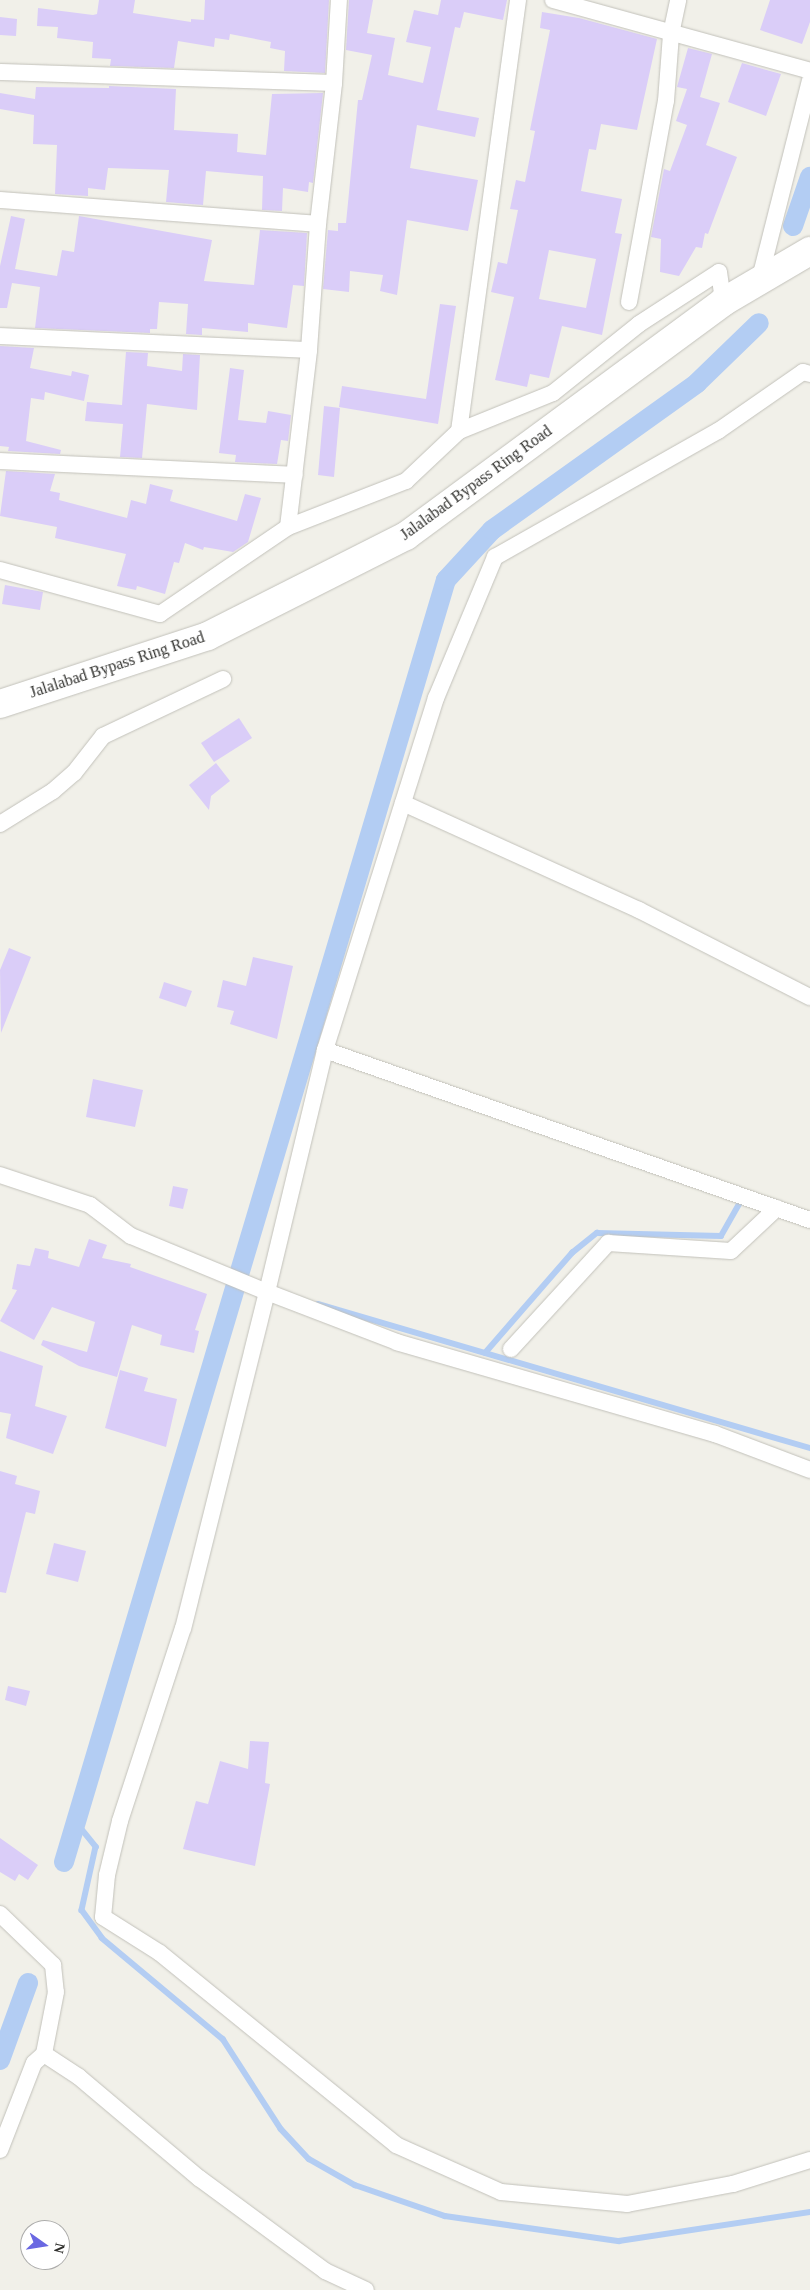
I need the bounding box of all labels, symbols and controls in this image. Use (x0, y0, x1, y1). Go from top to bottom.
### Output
street label: Jalalabad Bypass Ring Road (396, 422, 556, 544)
street label: Jalalabad Bypass Ring Road (27, 628, 207, 702)
north arrow (20, 2220, 70, 2270)
text: N (51, 2242, 68, 2255)

